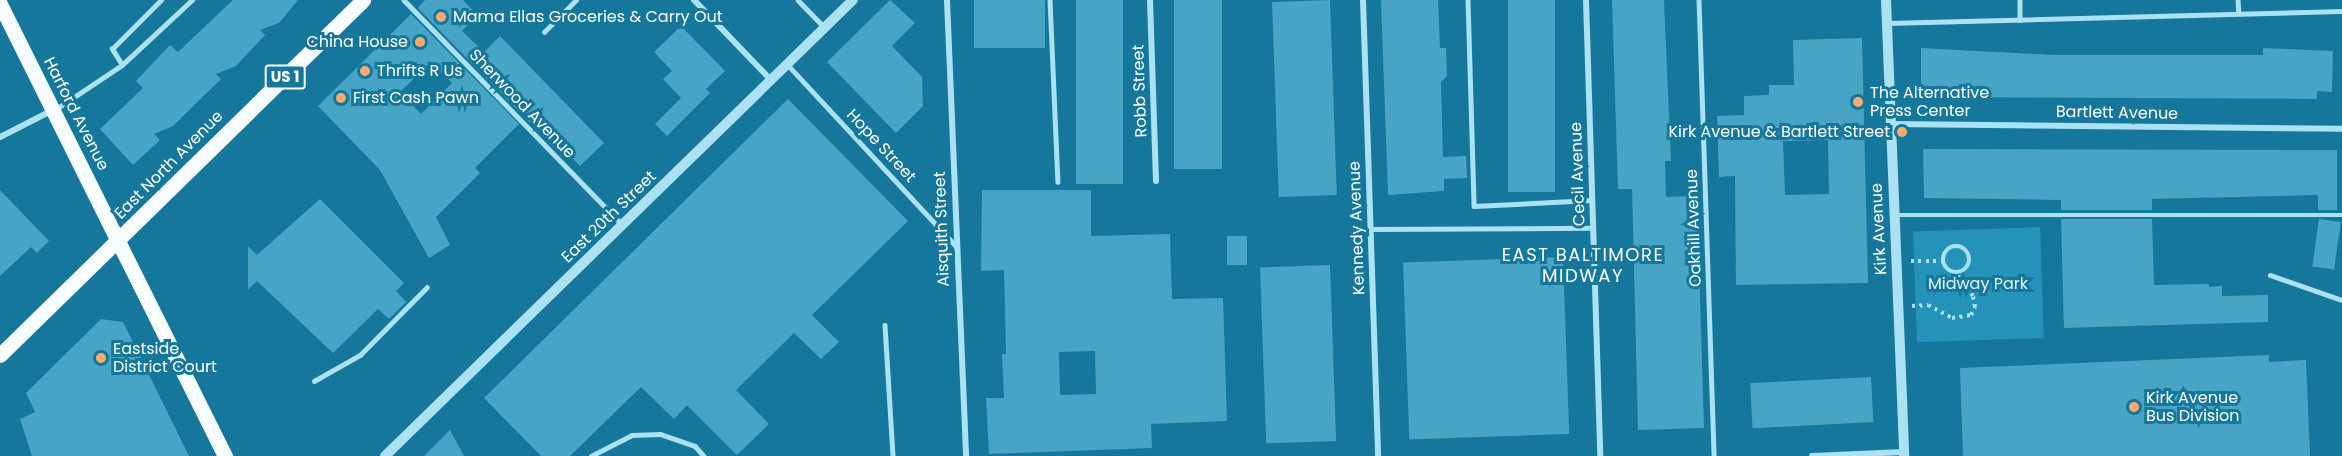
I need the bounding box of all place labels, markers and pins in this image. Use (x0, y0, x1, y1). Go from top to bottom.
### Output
place label: Mama Ellas Groceries & Carry Out (453, 7, 723, 27)
marker: Mama Ellas Groceries & Carry Out (434, 10, 448, 24)
place label: China House (306, 32, 408, 52)
marker: China House (413, 35, 427, 49)
place label: Thrifts R Us (377, 61, 463, 81)
marker: Thrifts R Us (358, 64, 372, 78)
place label: The Alternative Press Center (1870, 83, 1989, 121)
place label: First Cash Pawn (353, 88, 479, 108)
marker: First Cash Pawn (334, 91, 348, 105)
marker: The Alternative Press Center (1851, 95, 1865, 109)
place label: Kirk Avenue & Bartlett Street (1669, 122, 1890, 142)
marker: Kirk Avenue & Bartlett Street (1895, 125, 1909, 139)
place label: Eastside District Court (113, 339, 217, 377)
marker: Eastside District Court (94, 351, 108, 365)
place label: Kirk Avenue Bus Division (2146, 388, 2240, 426)
marker: Kirk Avenue Bus Division (2127, 400, 2141, 414)

